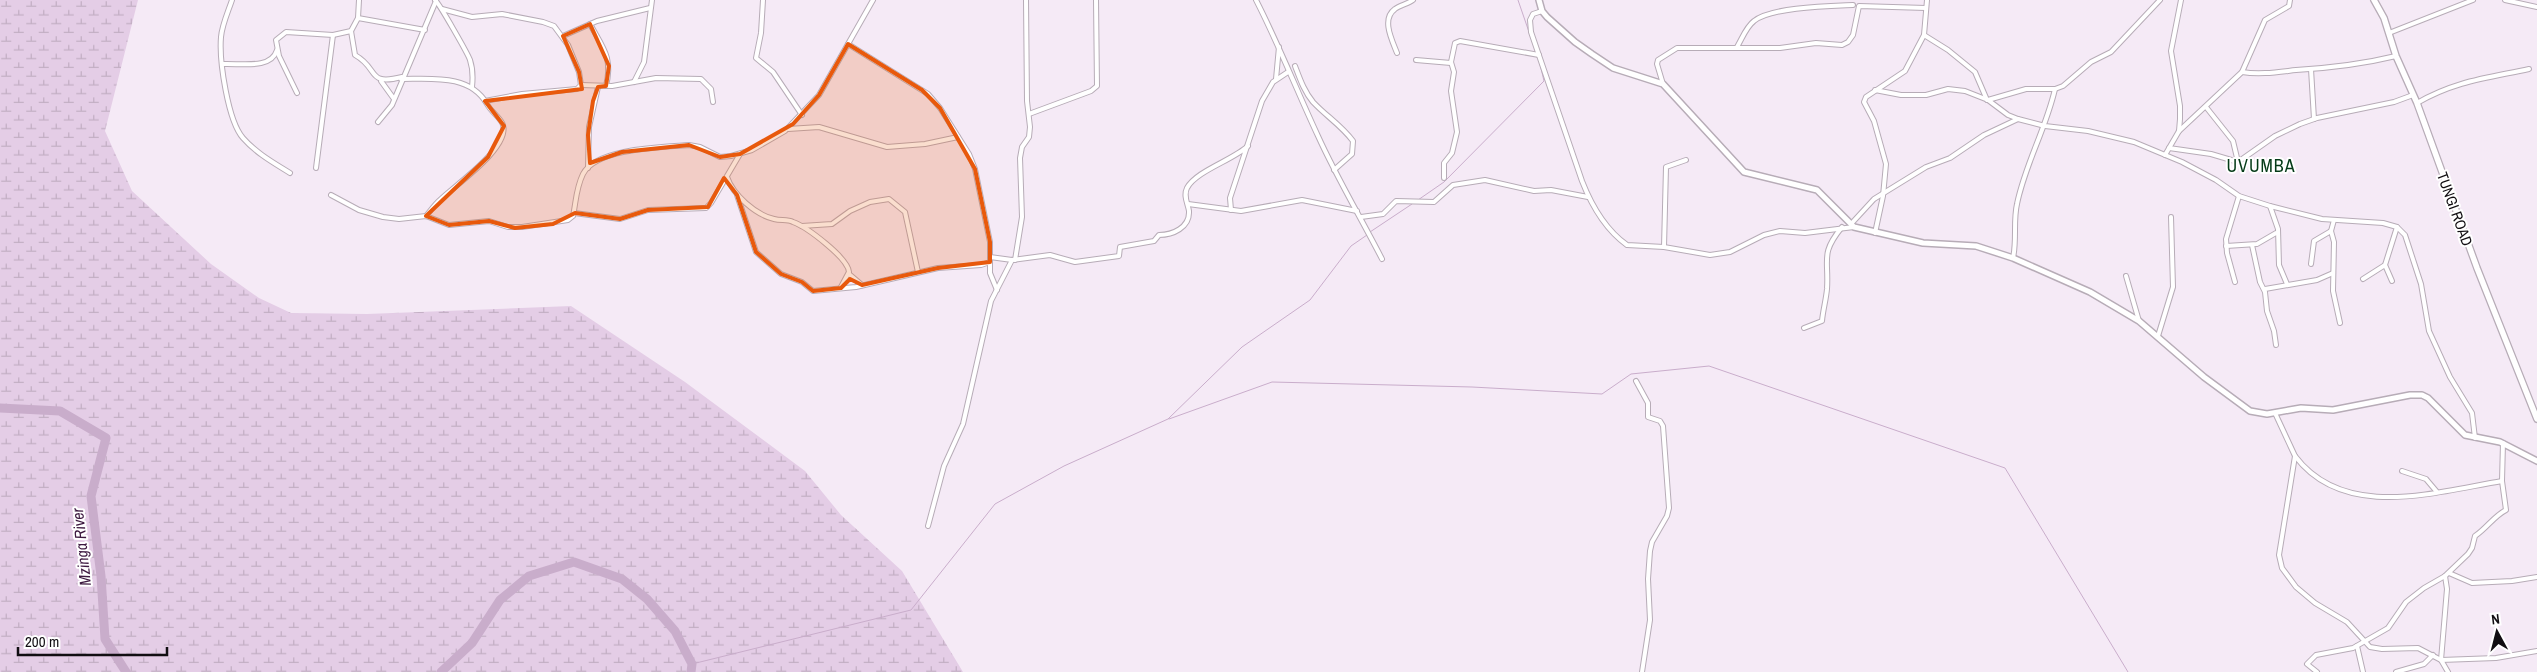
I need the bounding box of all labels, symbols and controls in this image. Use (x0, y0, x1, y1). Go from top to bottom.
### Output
district label: UVUMBA (2226, 153, 2296, 178)
street label: TUNGI ROAD (2432, 169, 2478, 249)
water label: Mzinga River (66, 506, 96, 587)
north arrow (2472, 607, 2522, 657)
text: N (2490, 610, 2501, 629)
scale bar (18, 624, 166, 656)
text: 200 m (25, 631, 59, 652)

